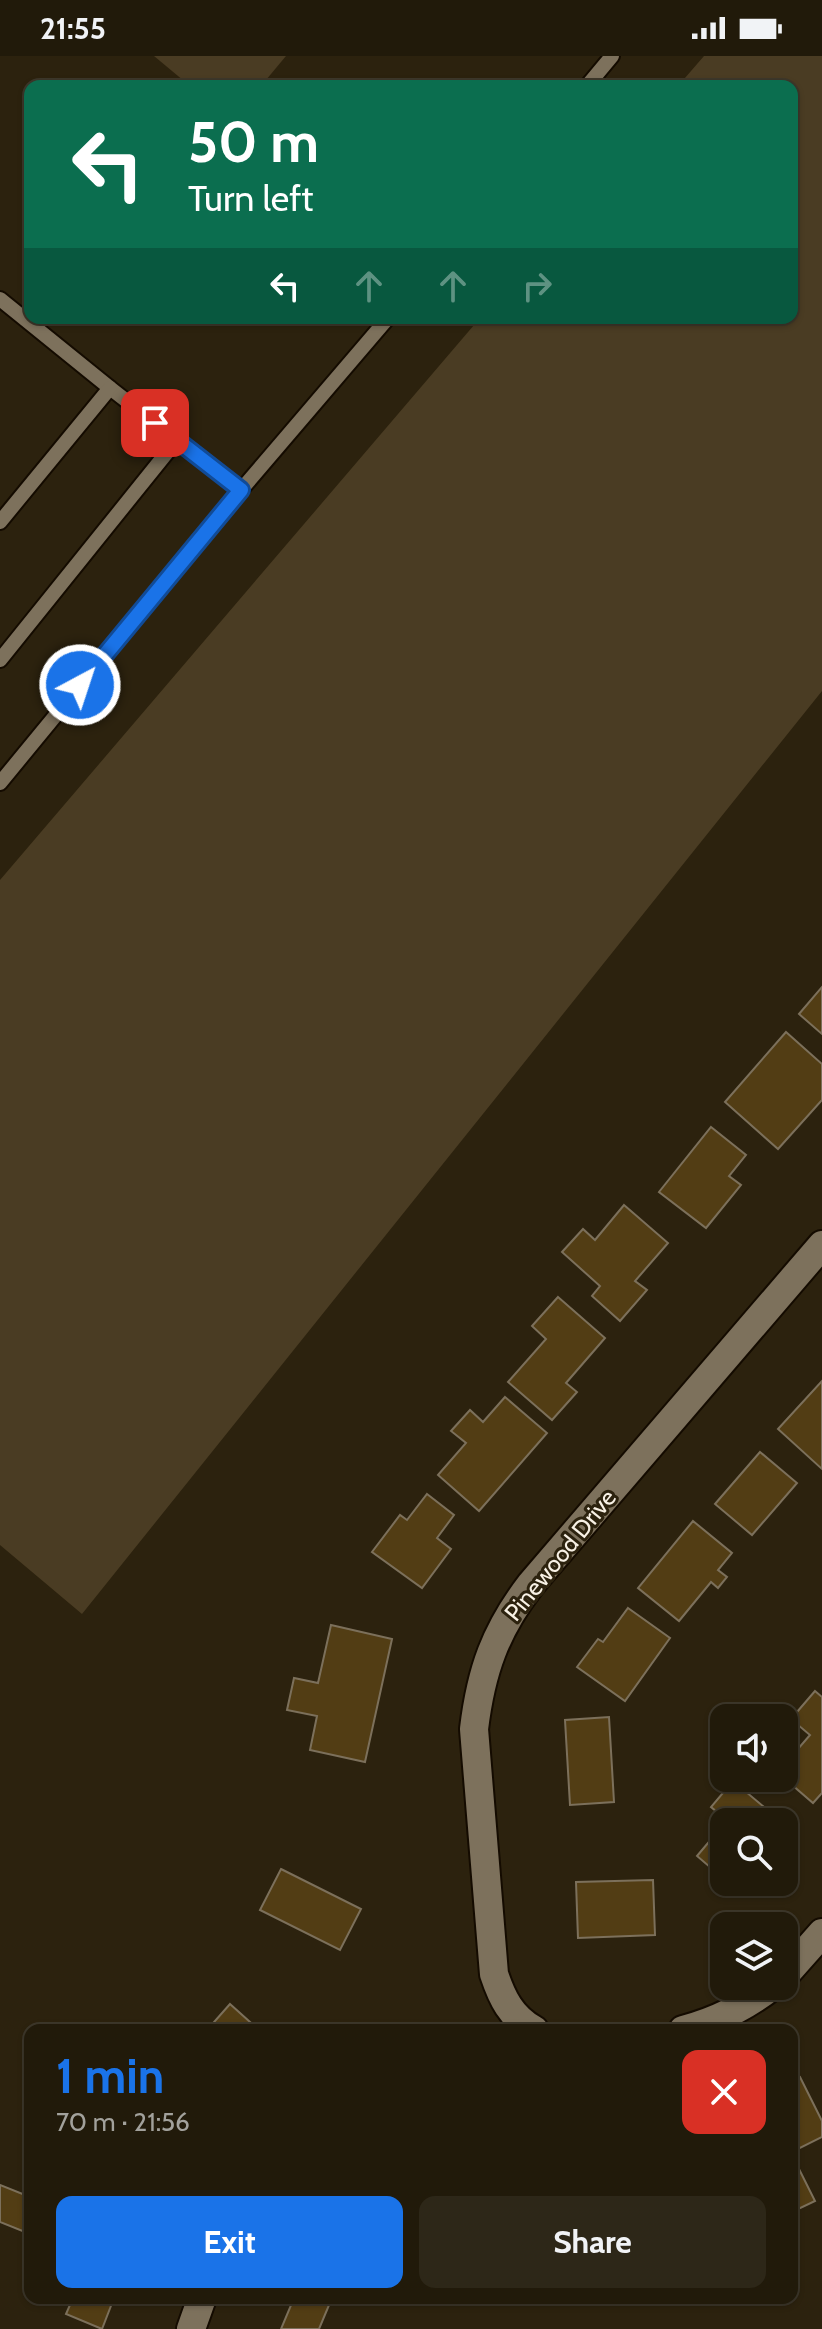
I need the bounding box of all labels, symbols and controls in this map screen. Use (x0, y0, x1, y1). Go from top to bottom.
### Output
text: 21:55 (40, 10, 106, 47)
text: 50 m (188, 108, 319, 176)
icon: left (56, 112, 160, 216)
text: Turn left (188, 176, 313, 220)
icon: left (263, 264, 307, 308)
icon: ahead (347, 264, 391, 308)
icon: ahead (431, 264, 475, 308)
icon: right (515, 264, 559, 308)
pin (121, 389, 189, 457)
icon: arrive (133, 401, 177, 445)
position arrow (38, 643, 122, 727)
street label: Pinewood Drive (498, 1483, 622, 1627)
map controls (710, 1704, 798, 2000)
button: sound (710, 1704, 798, 1792)
button: search (710, 1808, 798, 1896)
button: layers (710, 1912, 798, 2000)
text: 1 min (56, 2047, 164, 2105)
button: close (682, 2050, 766, 2134)
text: 70 m · 21:56 (56, 2106, 190, 2138)
button: Exit (56, 2196, 403, 2288)
button: Share (419, 2196, 766, 2288)

